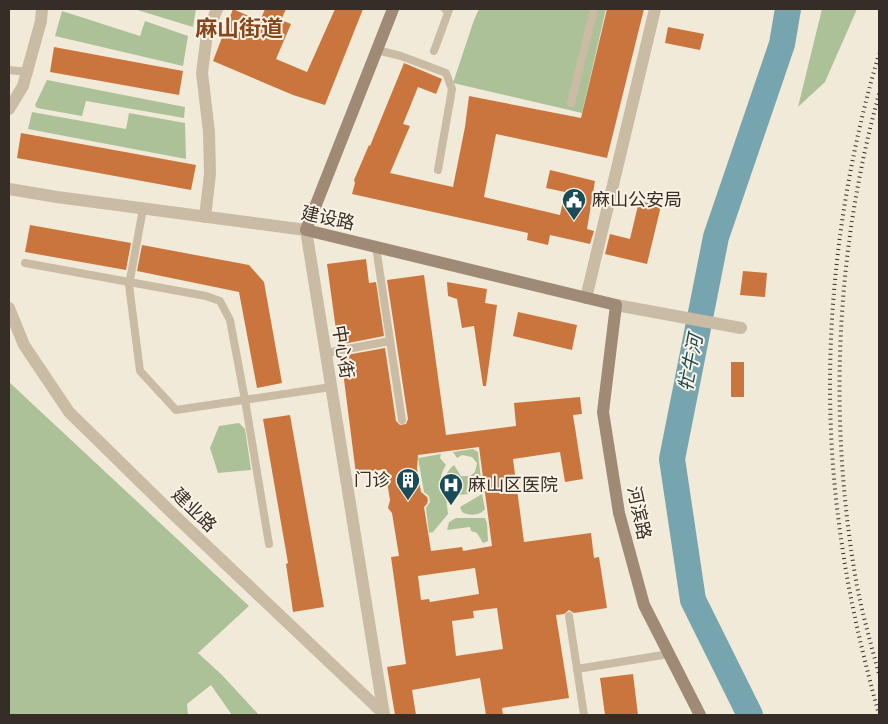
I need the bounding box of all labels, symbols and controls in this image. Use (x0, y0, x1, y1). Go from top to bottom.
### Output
district label: 麻山街道 (195, 16, 283, 42)
public building icon: 麻山公安局 (561, 187, 587, 221)
place label: 麻山公安局 (592, 189, 682, 211)
street label: 建设路 (299, 202, 357, 234)
street label: 中心街 (328, 324, 358, 380)
water label: 牤牛河 (675, 329, 708, 393)
building icon: 门诊 (395, 467, 421, 501)
place label: 门诊 (354, 469, 390, 491)
hospital icon: 麻山区医院 (438, 472, 464, 506)
place label: 麻山区医院 (468, 474, 558, 496)
street label: 建业路 (167, 483, 221, 537)
street label: 河滨路 (623, 484, 655, 542)

